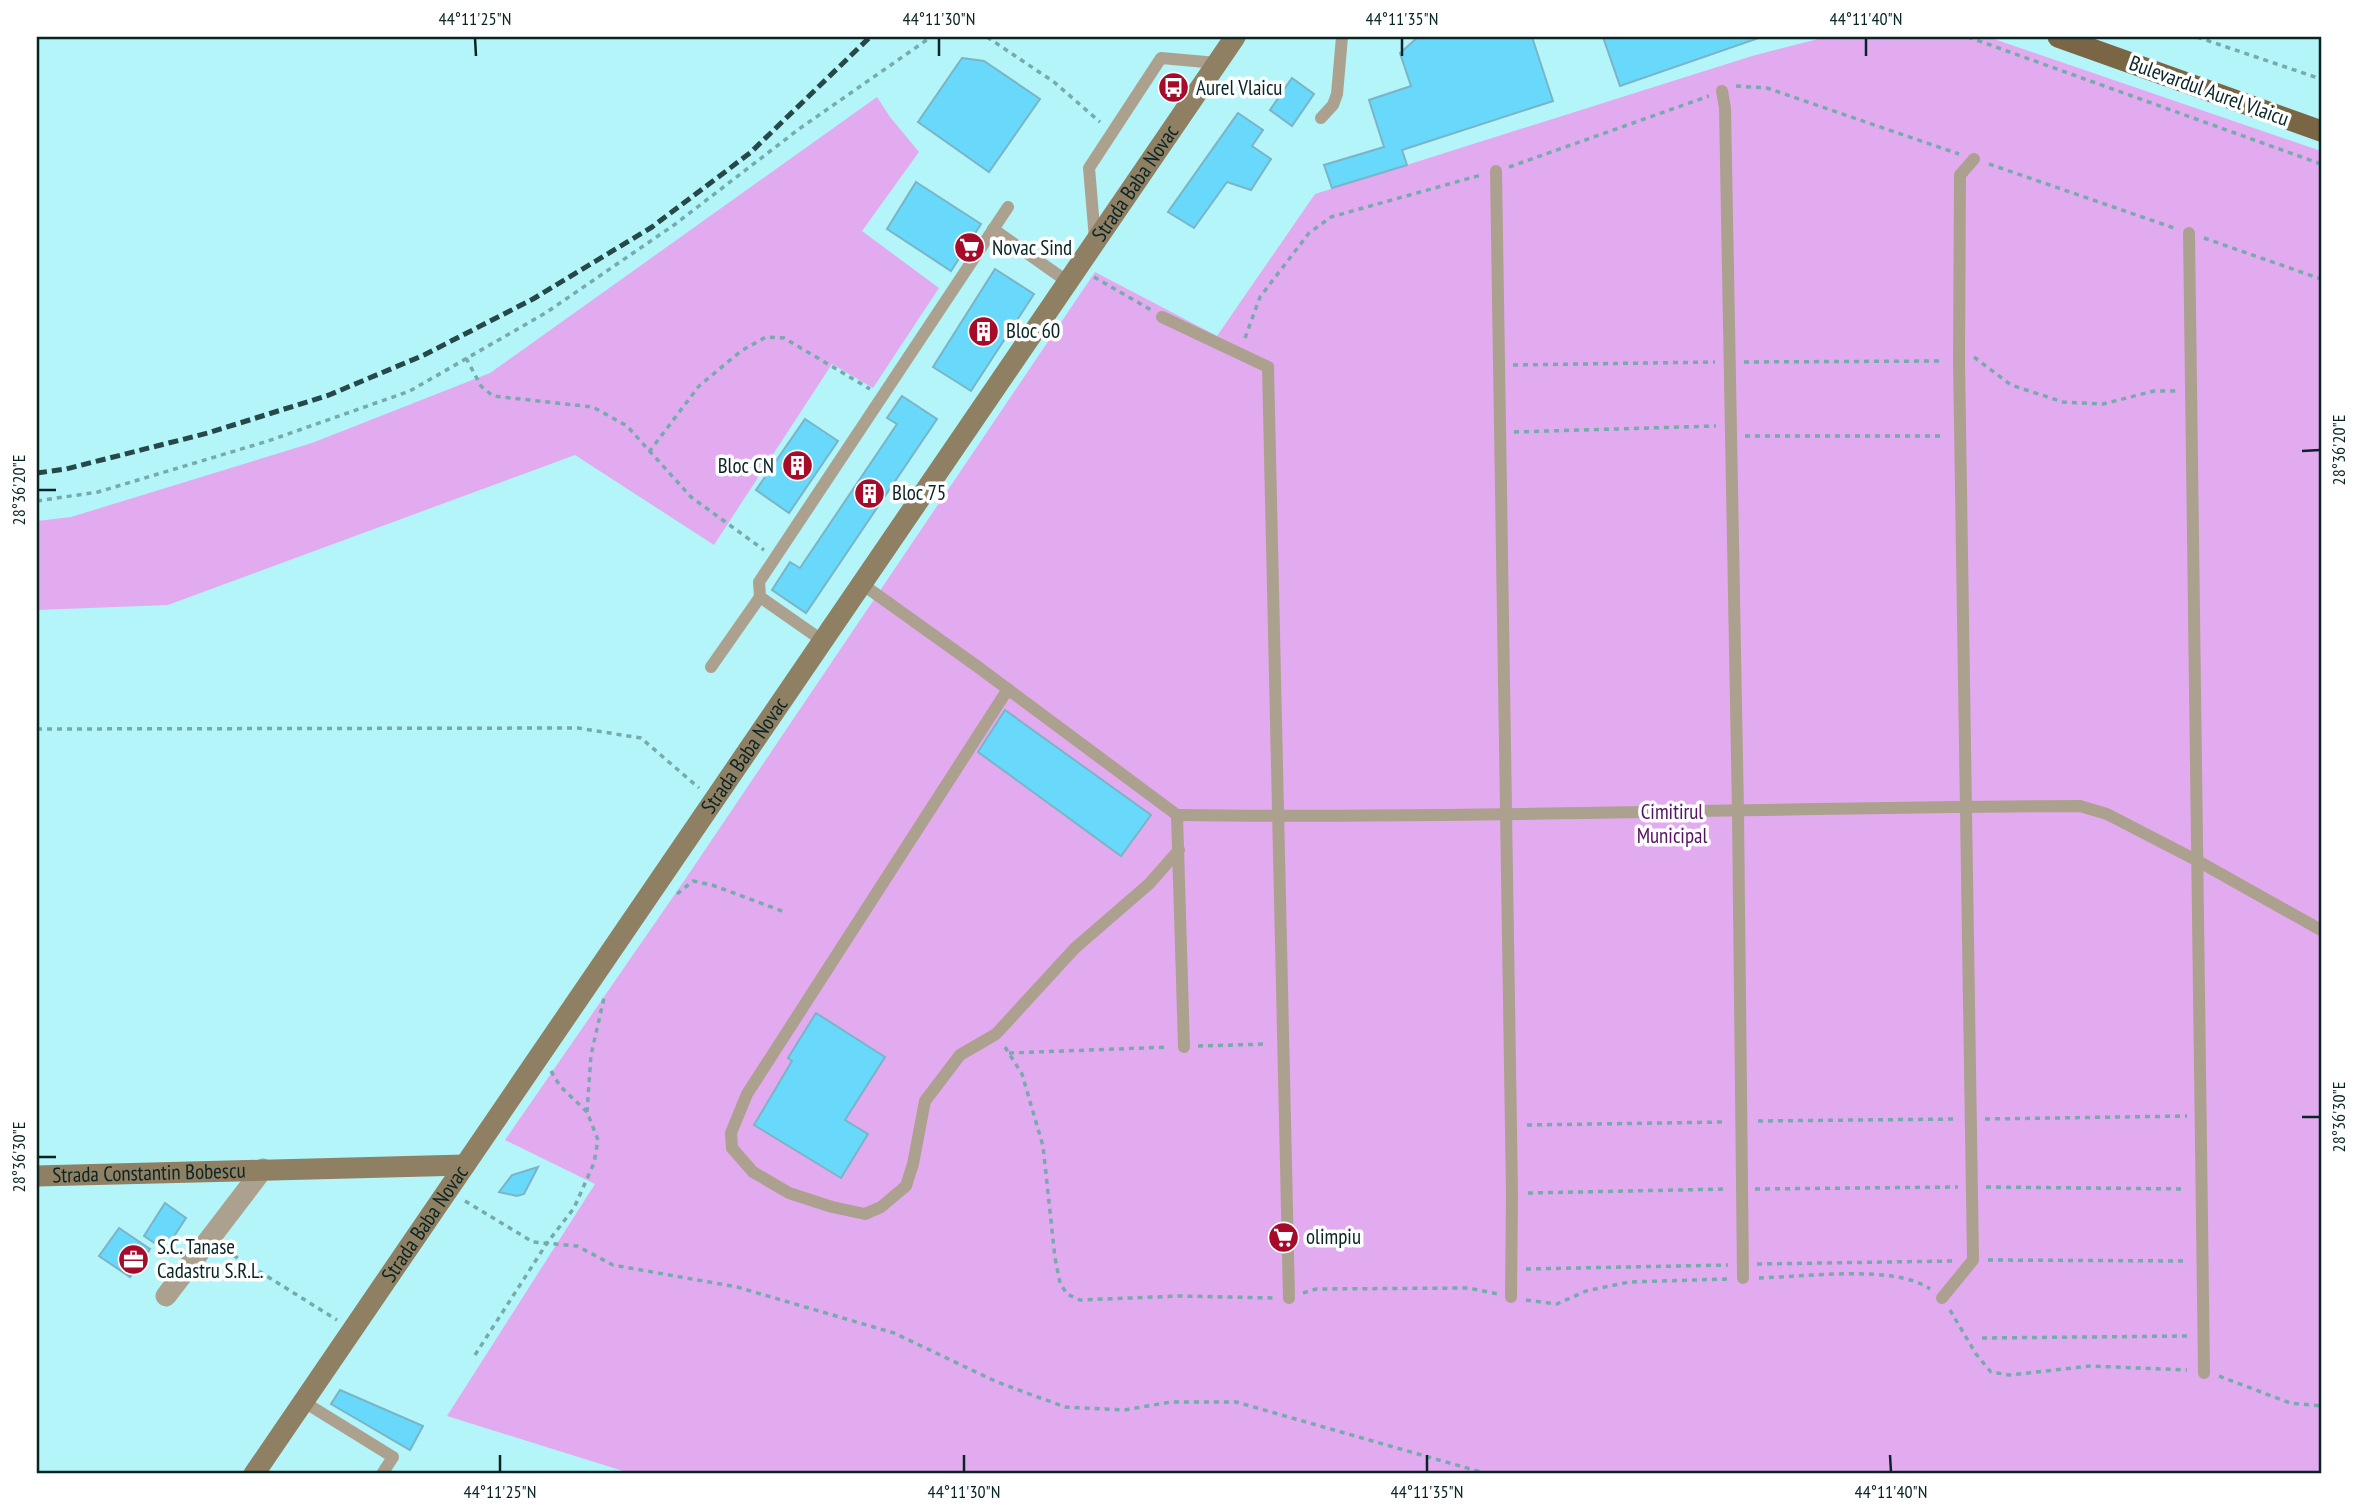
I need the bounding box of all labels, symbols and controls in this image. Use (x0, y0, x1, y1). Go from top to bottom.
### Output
text: 44°11'25"N (439, 7, 511, 30)
text: 44°11'30"N (903, 7, 975, 30)
text: 44°11'35"N (1366, 7, 1438, 30)
text: 44°11'40"N (1830, 7, 1902, 30)
street label: Bulevardul Aurel Vlaicu (2126, 49, 2293, 132)
bus stop icon: Aurel Vlaicu (1156, 71, 1190, 105)
place label: Aurel Vlaicu (1196, 74, 1282, 101)
street label: Strada Baba Novac (1086, 119, 1184, 246)
supermarket icon: Novac Sind (952, 231, 986, 265)
place label: Novac Sind (992, 234, 1072, 261)
building icon: Bloc 60 (966, 314, 1000, 348)
place label: Bloc 60 (1006, 317, 1060, 344)
text: 28°36'20"E (2327, 415, 2350, 485)
building icon: Bloc CN (780, 449, 814, 483)
place label: Bloc CN (718, 452, 774, 479)
text: 28°36'20"E (7, 455, 30, 525)
building icon: Bloc 75 (852, 476, 886, 510)
place label: Bloc 75 (892, 479, 946, 506)
street label: Strada Baba Novac (695, 691, 794, 819)
park label: Cimitirul Municipal (1637, 798, 1707, 849)
text: 28°36'30"E (2327, 1082, 2350, 1152)
text: 28°36'30"E (7, 1122, 30, 1192)
street label: Strada Constantin Bobescu (52, 1157, 246, 1189)
street label: Strada Baba Novac (375, 1160, 474, 1287)
supermarket icon: olimpiu (1266, 1220, 1300, 1254)
place label: olimpiu (1306, 1223, 1361, 1250)
place label: S.C. Tanase Cadastru S.R.L. (157, 1233, 263, 1284)
office icon: S.C. Tanase Cadastru S.R.L. (117, 1242, 151, 1276)
text: 44°11'25"N (464, 1480, 536, 1503)
text: 44°11'30"N (928, 1480, 1000, 1503)
text: 44°11'35"N (1391, 1480, 1463, 1503)
text: 44°11'40"N (1855, 1480, 1927, 1503)

